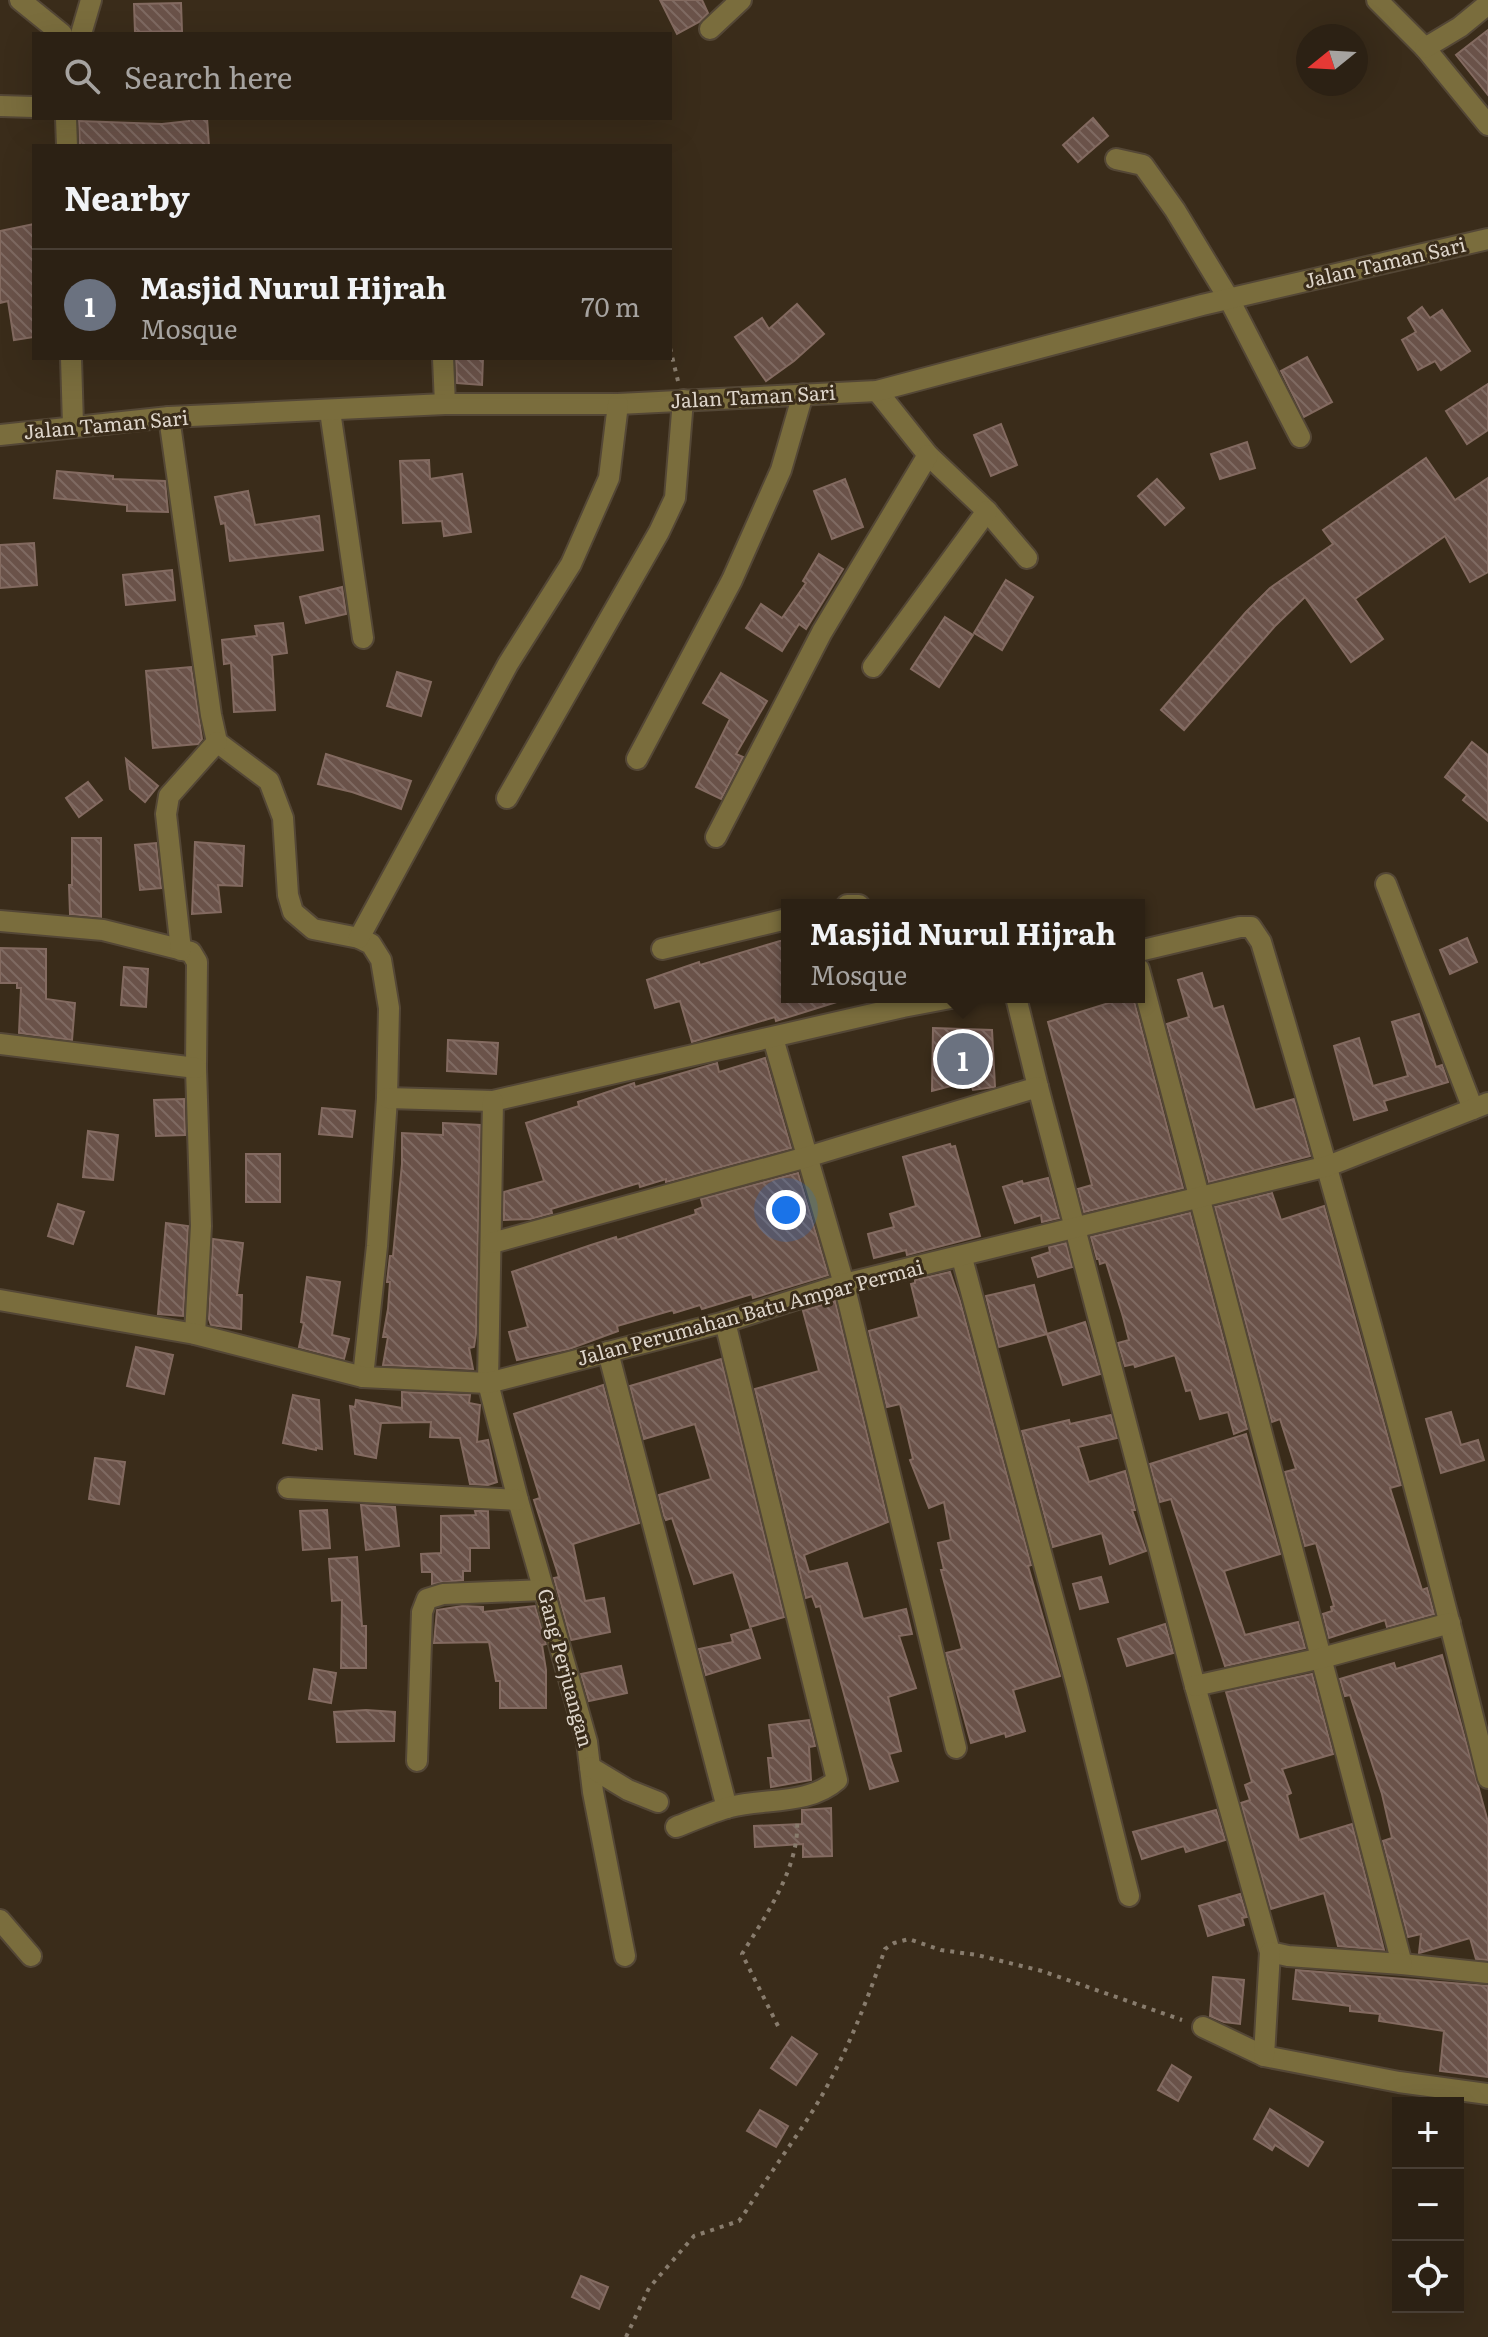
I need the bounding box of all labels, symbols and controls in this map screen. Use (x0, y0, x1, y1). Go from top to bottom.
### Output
north arrow (1296, 24, 1368, 96)
search box (32, 32, 672, 120)
icon: search (60, 54, 104, 98)
text: Search here (124, 54, 292, 98)
text: Nearby (64, 171, 190, 221)
street label: Jalan Taman Sari (1301, 228, 1469, 294)
text: Masjid Nurul Hijrah (140, 264, 447, 308)
text: 1 (85, 286, 95, 325)
text: 70 m (581, 286, 640, 325)
text: Mosque (140, 308, 237, 347)
street label: Jalan Taman Sari (670, 376, 837, 414)
street label: Jalan Taman Sari (22, 401, 190, 445)
popup (781, 899, 1145, 1003)
text: Masjid Nurul Hijrah (810, 910, 1116, 954)
text: Mosque (810, 954, 907, 993)
pin: 1 (937, 1029, 989, 1089)
your location (766, 1190, 806, 1230)
street label: Jalan Perumahan Batu Ampar Permai (573, 1250, 926, 1372)
street label: Gang Perjuangan (531, 1585, 603, 1750)
map controls (1392, 2097, 1464, 2313)
button: + (1392, 2097, 1464, 2169)
button: − (1392, 2169, 1464, 2241)
button: locate (1392, 2241, 1464, 2313)

